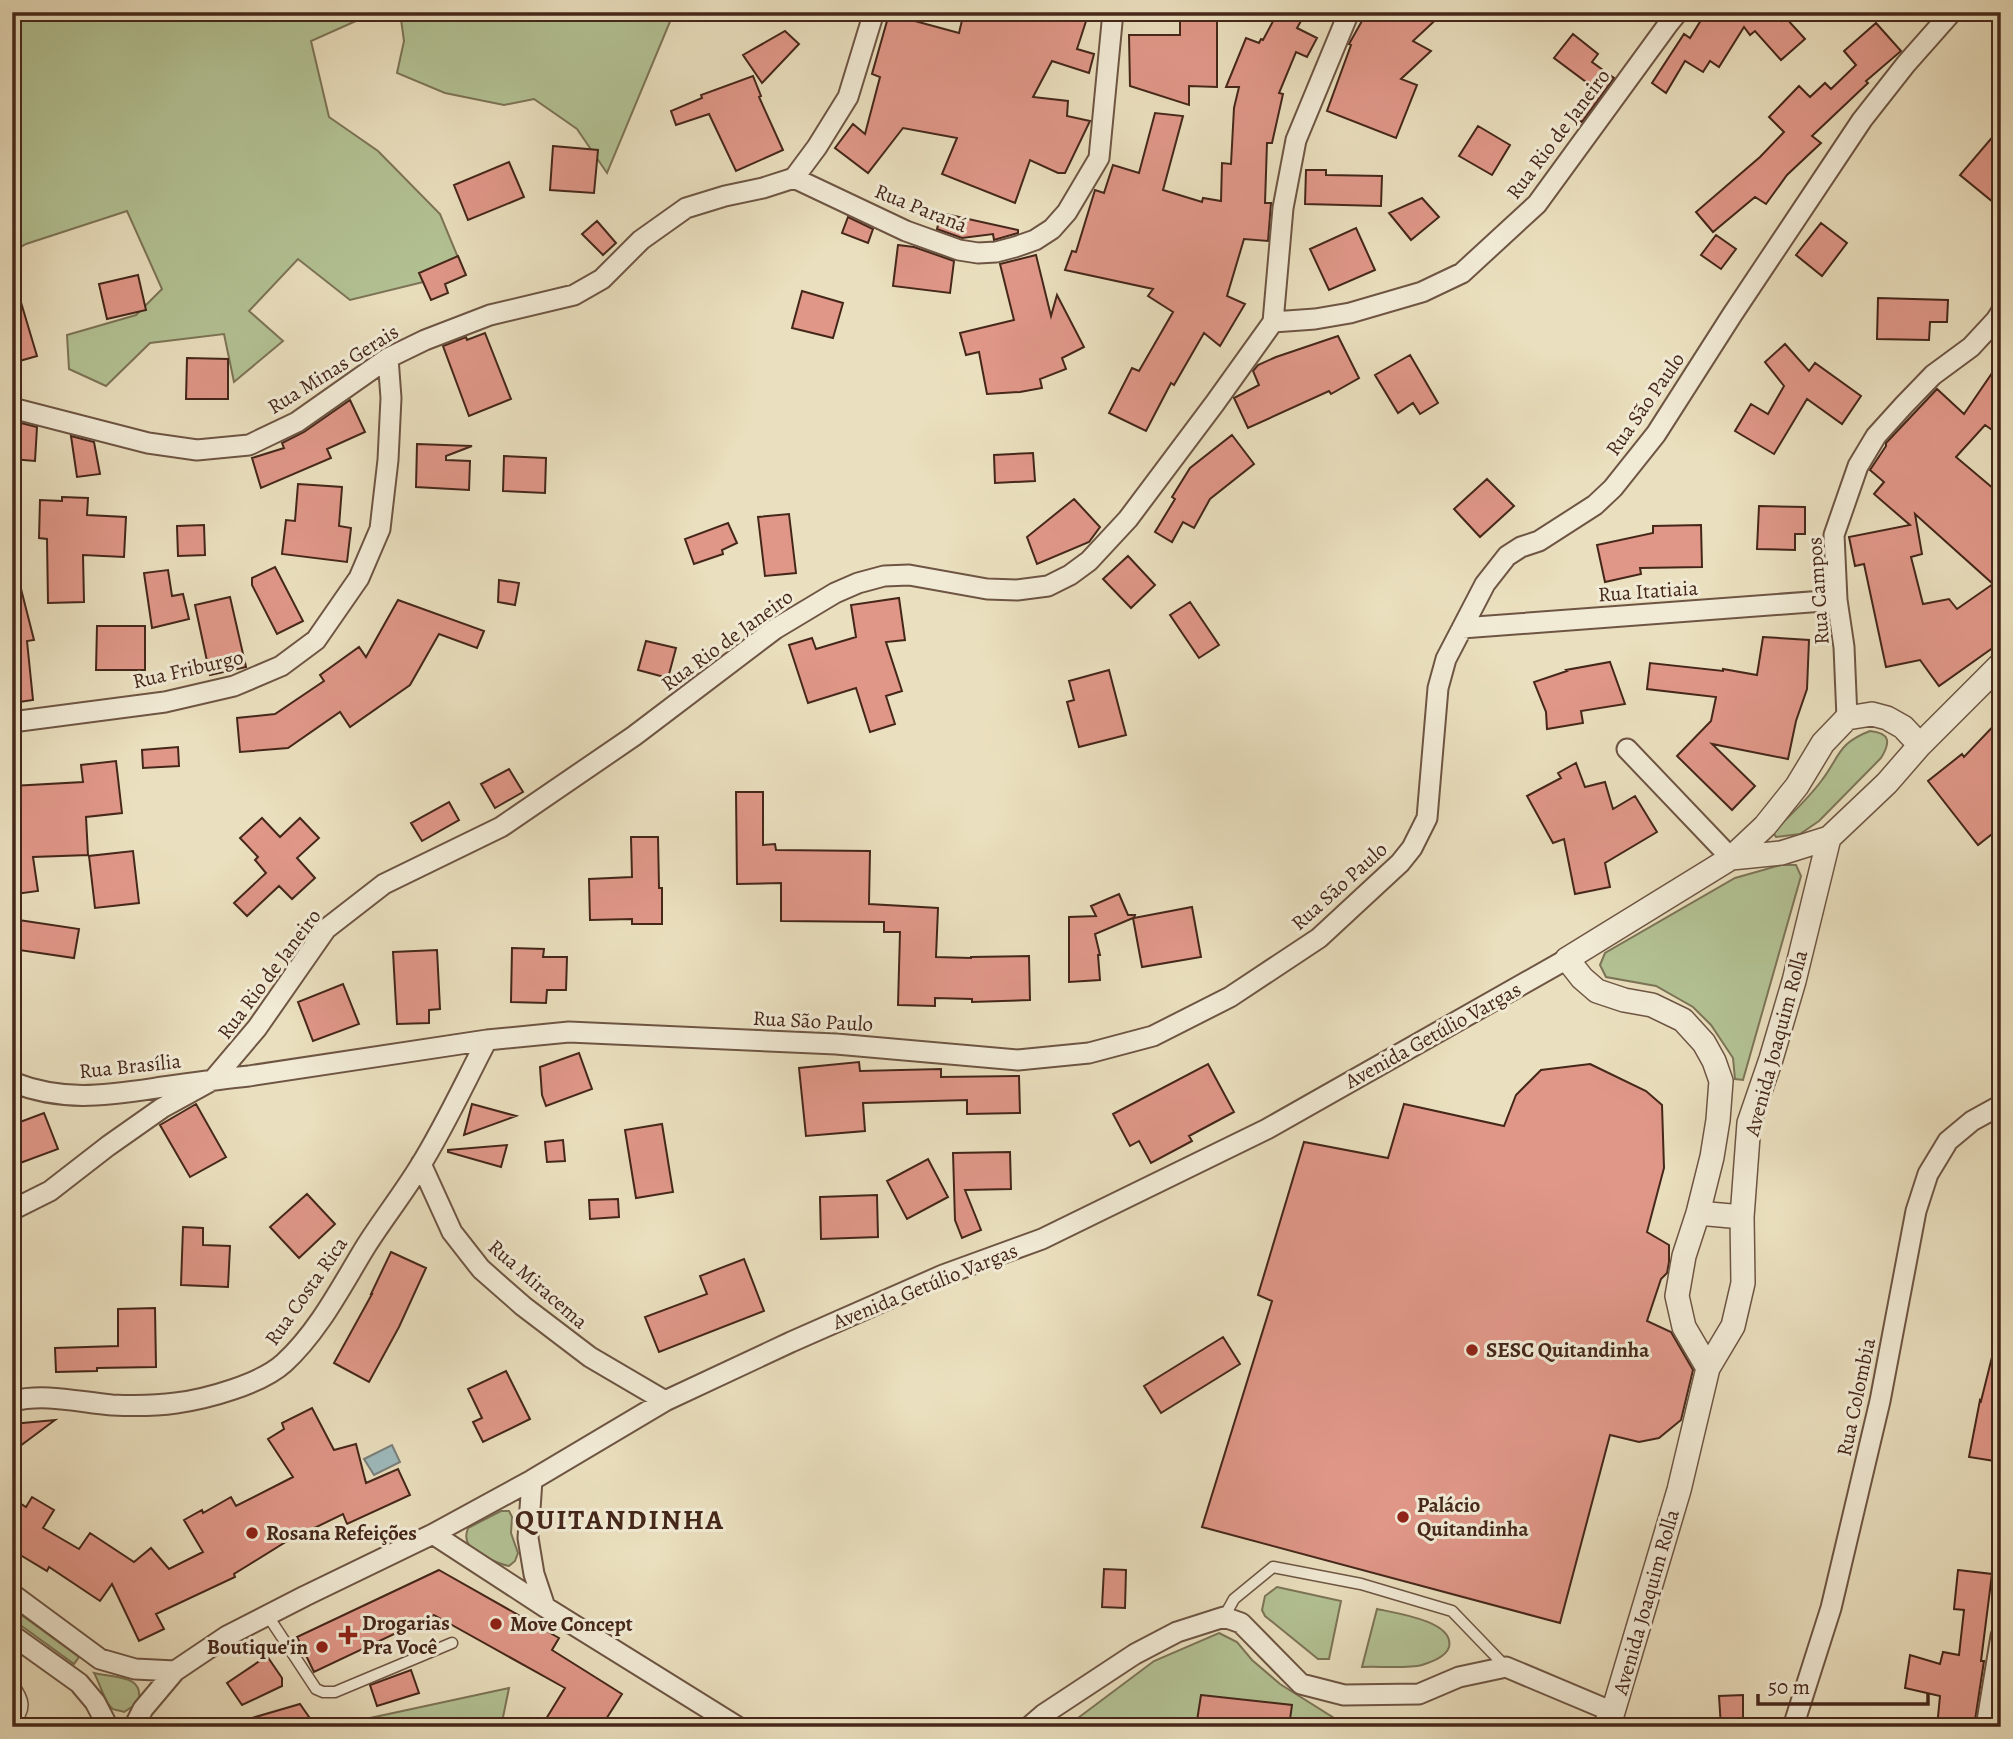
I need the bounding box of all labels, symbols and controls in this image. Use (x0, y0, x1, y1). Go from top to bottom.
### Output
street label: Rua Rio de Janeiro (1500, 63, 1616, 205)
street label: Rua Paraná (871, 177, 972, 239)
street label: Rua Minas Gerais (262, 317, 404, 421)
street label: Rua São Paulo (1599, 347, 1691, 461)
street label: Rua Campos (1800, 536, 1836, 646)
street label: Rua Itatiaia (1597, 574, 1699, 608)
street label: Rua Rio de Janeiro (655, 583, 799, 697)
street label: Rua Friburgo (130, 643, 246, 695)
street label: Rua São Paulo (1285, 835, 1393, 937)
street label: Rua Rio de Janeiro (211, 903, 327, 1045)
street label: Avenida Joaquim Rolla (1737, 947, 1814, 1140)
street label: Avenida Getúlio Vargas (1339, 975, 1526, 1096)
street label: Rua São Paulo (752, 1004, 874, 1038)
street label: Rua Brasília (77, 1047, 183, 1085)
street label: Rua Costa Rica (258, 1231, 354, 1351)
street label: Rua Miracema (482, 1233, 594, 1335)
street label: Avenida Getúlio Vargas (827, 1236, 1022, 1336)
street label: Rua Colombia (1830, 1335, 1882, 1459)
place label: SESC Quitandinha (1486, 1336, 1650, 1364)
marker: SESC Quitandinha (1464, 1342, 1480, 1358)
place label: Palácio Quitandinha (1417, 1491, 1529, 1543)
district label: QUITANDINHA (515, 1501, 725, 1539)
street label: Avenida Joaquim Rolla (1606, 1506, 1686, 1699)
marker: Palácio Quitandinha (1395, 1509, 1411, 1525)
place label: Rosana Refeições (266, 1519, 417, 1547)
marker: Rosana Refeições (244, 1525, 260, 1541)
place label: Drogarias Pra Você (362, 1609, 450, 1661)
place label: Move Concept (510, 1610, 633, 1638)
marker: Move Concept (488, 1616, 504, 1632)
marker: Drogarias Pra Você (340, 1627, 356, 1643)
place label: Boutique'in (207, 1633, 308, 1661)
marker: Boutique'in (314, 1639, 330, 1655)
scale bar (1758, 1662, 1927, 1706)
text: 50 m (1768, 1673, 1810, 1701)

